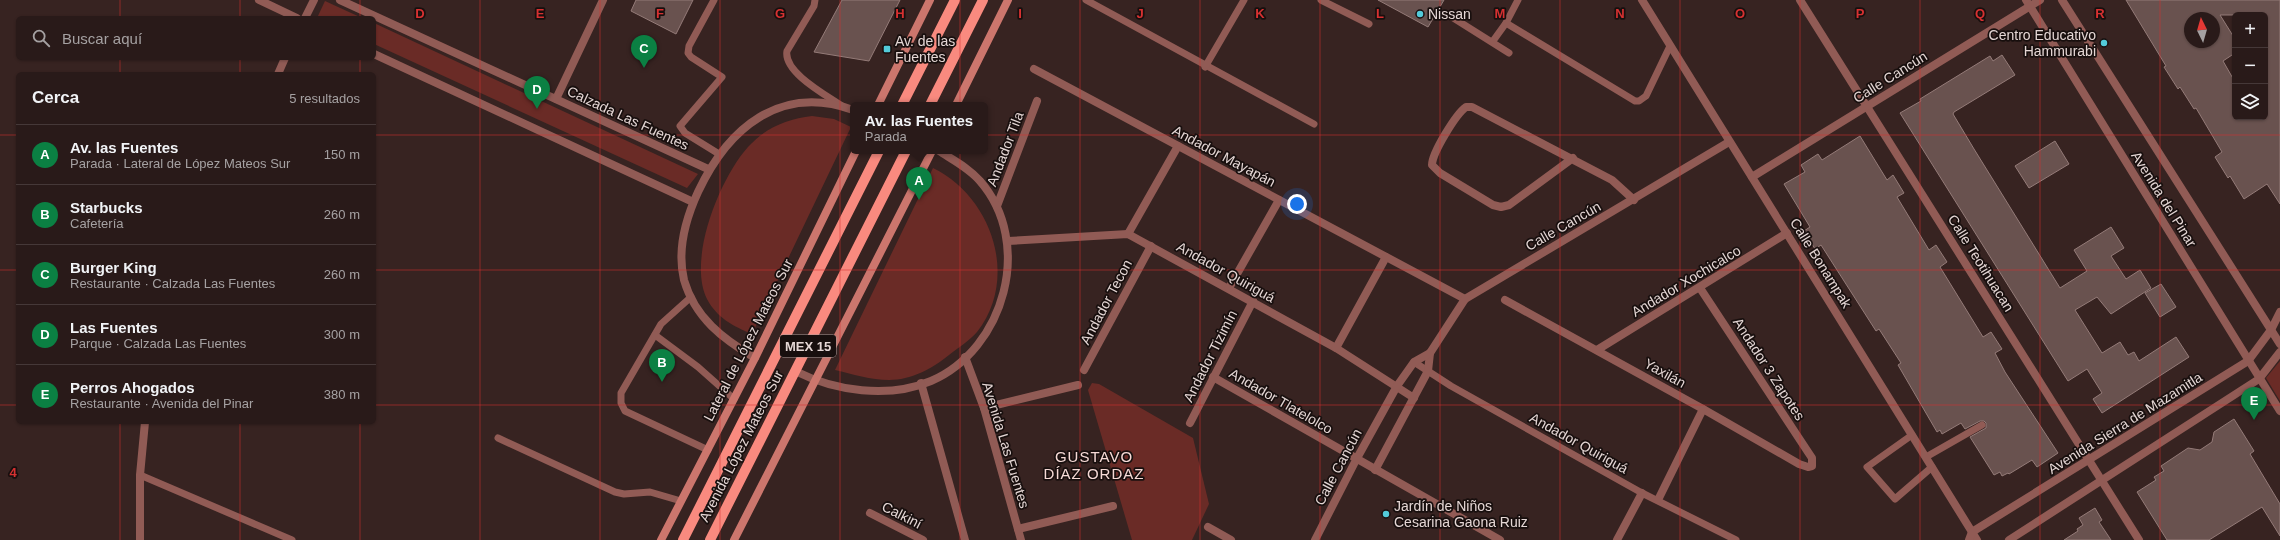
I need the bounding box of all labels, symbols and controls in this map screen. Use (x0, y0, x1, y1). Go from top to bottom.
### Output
text: D (415, 6, 425, 21)
text: E (536, 6, 545, 21)
text: F (656, 6, 664, 21)
text: G (775, 6, 785, 21)
text: H (895, 6, 905, 21)
text: I (1018, 6, 1022, 21)
text: J (1136, 6, 1144, 21)
text: K (1255, 6, 1265, 21)
text: L (1376, 6, 1384, 21)
place label: Nissan (1428, 6, 1471, 22)
text: M (1495, 6, 1505, 21)
text: N (1615, 6, 1625, 21)
text: O (1735, 6, 1745, 21)
text: P (1856, 6, 1865, 21)
text: Q (1975, 6, 1985, 21)
text: R (2095, 6, 2105, 21)
marker: Nissan (1415, 9, 1425, 19)
north arrow (2184, 12, 2220, 48)
map controls (2232, 12, 2268, 120)
button: + (2232, 12, 2268, 48)
search box (16, 16, 376, 60)
icon: search (30, 27, 52, 49)
place label: Centro Educativo Hammurabi (1989, 27, 2096, 59)
text: Buscar aquí (62, 30, 142, 47)
place label: Av. de las Fuentes (895, 33, 955, 65)
pin: C (631, 35, 657, 68)
marker: Centro Educativo Hammurabi (2099, 38, 2109, 48)
marker: Av. de las Fuentes (882, 44, 892, 54)
street label: Calle Cancún (1850, 48, 1930, 106)
button: − (2232, 48, 2268, 84)
pin: D (524, 76, 550, 109)
street label: Calzada Las Fuentes (565, 83, 691, 153)
button: layers (2232, 84, 2268, 120)
text: Cerca (32, 88, 79, 107)
text: 5 resultados (289, 91, 360, 106)
popup (850, 102, 988, 154)
street label: Andador Tila (983, 109, 1027, 189)
text: Av. las Fuentes (865, 112, 973, 129)
street label: Andador Mayapán (1170, 122, 1278, 190)
text: Parada (865, 129, 907, 144)
text: Av. las Fuentes (70, 139, 178, 156)
text: A (40, 147, 50, 162)
text: 150 m (324, 147, 360, 162)
street label: Avenida del Pinar (2128, 148, 2200, 250)
text: Parada · Lateral de López Mateos Sur (70, 156, 290, 171)
pin: A (906, 167, 932, 200)
your location (1287, 194, 1307, 214)
street label: Calle Cancún (1523, 198, 1603, 254)
text: Starbucks (70, 199, 143, 216)
text: B (40, 207, 50, 222)
text: 260 m (324, 207, 360, 222)
street label: Calle Teotihuacan (1945, 212, 2017, 314)
street label: Calle Bonampak (1787, 215, 1856, 312)
text: Cafetería (70, 216, 123, 231)
street label: Andador Quiriguá (1174, 238, 1278, 306)
street label: Andador Xochicalco (1629, 242, 1744, 320)
street label: Lateral de López Mateos Sur (700, 256, 796, 424)
street label: Andador Tecon (1077, 257, 1135, 347)
text: Burger King (70, 259, 157, 276)
text: C (40, 267, 50, 282)
text: 260 m (324, 267, 360, 282)
text: Restaurante · Calzada Las Fuentes (70, 276, 275, 291)
street label: Andador Tizimín (1180, 307, 1240, 405)
street label: Andador 3 Zapotes (1730, 315, 1808, 423)
text: Las Fuentes (70, 319, 158, 336)
text: D (40, 327, 50, 342)
text: 300 m (324, 327, 360, 342)
road number: MEX 15 (780, 335, 836, 357)
text: Parque · Calzada Las Fuentes (70, 336, 246, 351)
pin: B (649, 349, 675, 382)
street label: Yaxilán (1641, 355, 1689, 391)
street label: Andador Tlatelolco (1227, 365, 1336, 437)
street label: Avenida López Mateos Sur (696, 367, 786, 524)
street label: Avenida Sierra de Mazamitla (2045, 369, 2205, 477)
text: Perros Ahogados (70, 379, 194, 396)
street label: Avenida Las Fuentes (979, 380, 1033, 510)
text: E (41, 387, 49, 402)
text: 380 m (324, 387, 360, 402)
pin: E (2241, 387, 2267, 420)
text: Restaurante · Avenida del Pinar (70, 396, 253, 411)
street label: Andador Quiriguá (1527, 409, 1631, 477)
street label: Calle Cancún (1311, 426, 1365, 508)
district label: GUSTAVO DÍAZ ORDAZ (1044, 448, 1144, 482)
text: 4 (9, 465, 17, 480)
street label: Calkiní (879, 498, 925, 532)
place label: Jardín de Niños Cesarina Gaona Ruiz (1394, 498, 1528, 530)
marker: Jardín de Niños Cesarina Gaona Ruiz (1381, 509, 1391, 519)

